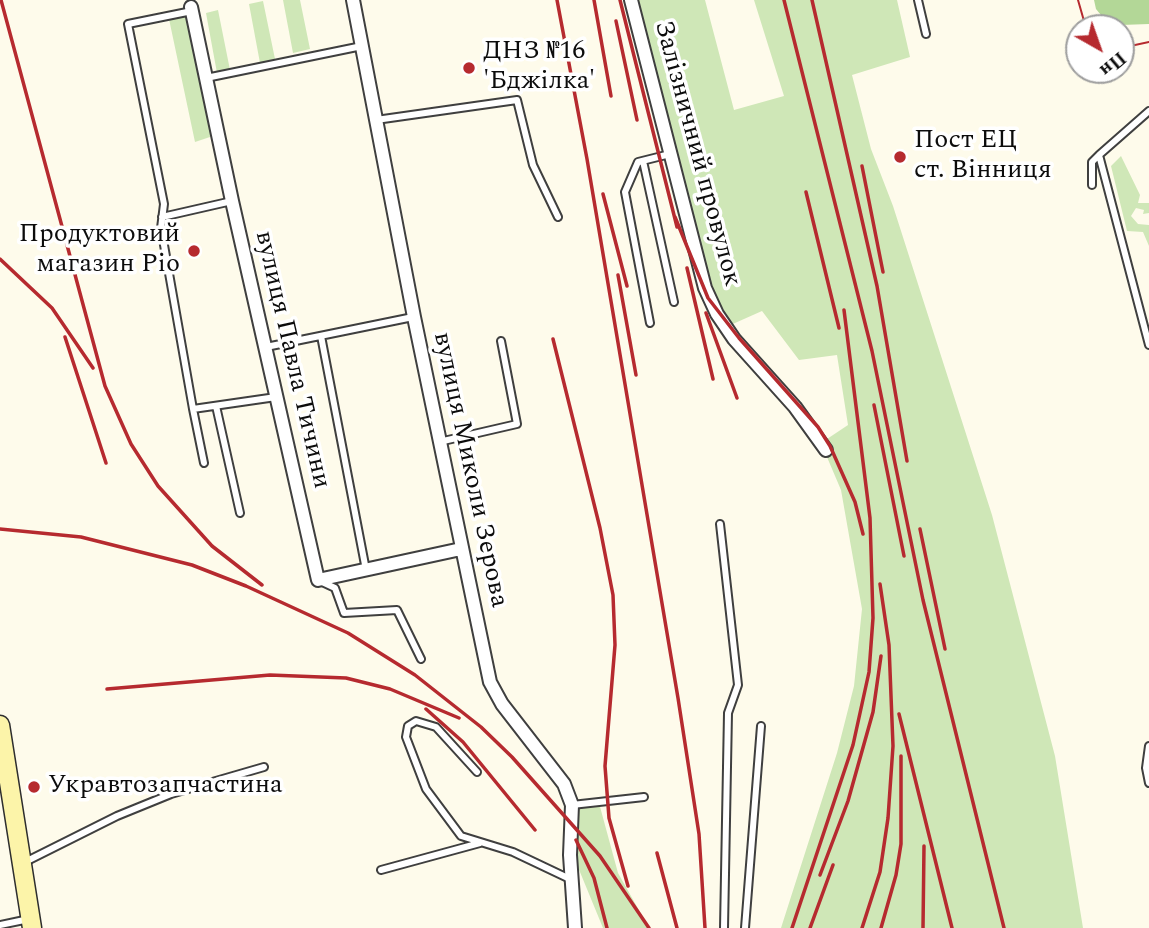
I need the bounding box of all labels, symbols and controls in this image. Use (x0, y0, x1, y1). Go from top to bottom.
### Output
north arrow (1065, 14, 1135, 84)
street label: Залізничний провулок (645, 18, 747, 290)
place label: ДНЗ №16 'Бджілка' (483, 37, 595, 98)
text: Пн (1093, 44, 1132, 84)
marker: ДНЗ №16 'Бджілка' (461, 60, 477, 76)
place label: Пост ЕЦ ст. Вінниця (914, 126, 1052, 188)
marker: Пост ЕЦ ст. Вінниця (892, 149, 908, 165)
place label: Продуктовий магазин Ріо (19, 220, 180, 282)
street label: вулиця Павла Тичини (246, 228, 336, 492)
marker: Продуктовий магазин Ріо (186, 243, 202, 259)
street label: вулиця Миколи Зерова (425, 329, 513, 611)
place label: Укравтозапчастина (48, 771, 283, 803)
marker: Укравтозапчастина (26, 779, 42, 795)

